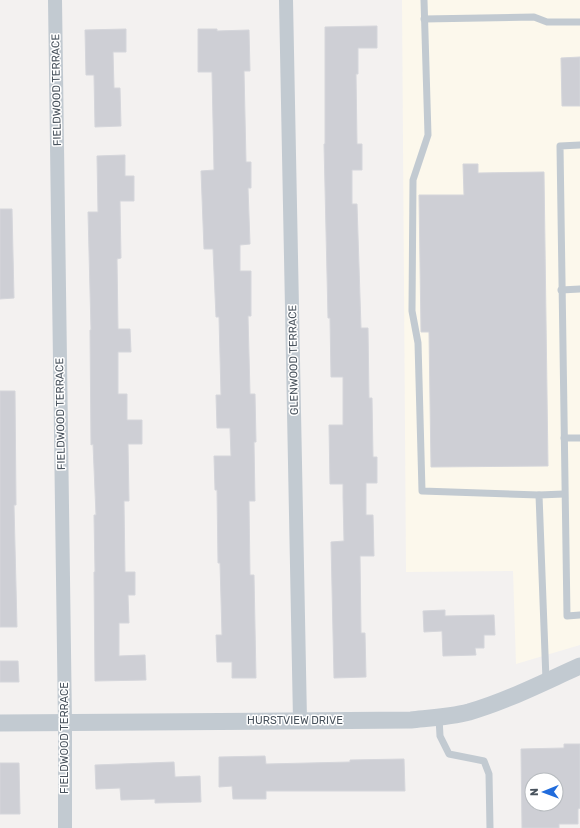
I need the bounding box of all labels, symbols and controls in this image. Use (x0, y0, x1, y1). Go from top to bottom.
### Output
street label: FIELDWOOD TERRACE (49, 34, 64, 146)
street label: GLENWOOD TERRACE (286, 304, 301, 415)
street label: FIELDWOOD TERRACE (53, 358, 68, 470)
street label: FIELDWOOD TERRACE (58, 682, 71, 794)
street label: HURSTVIEW DRIVE (247, 714, 343, 727)
north arrow (524, 772, 564, 812)
text: N (528, 788, 541, 796)

